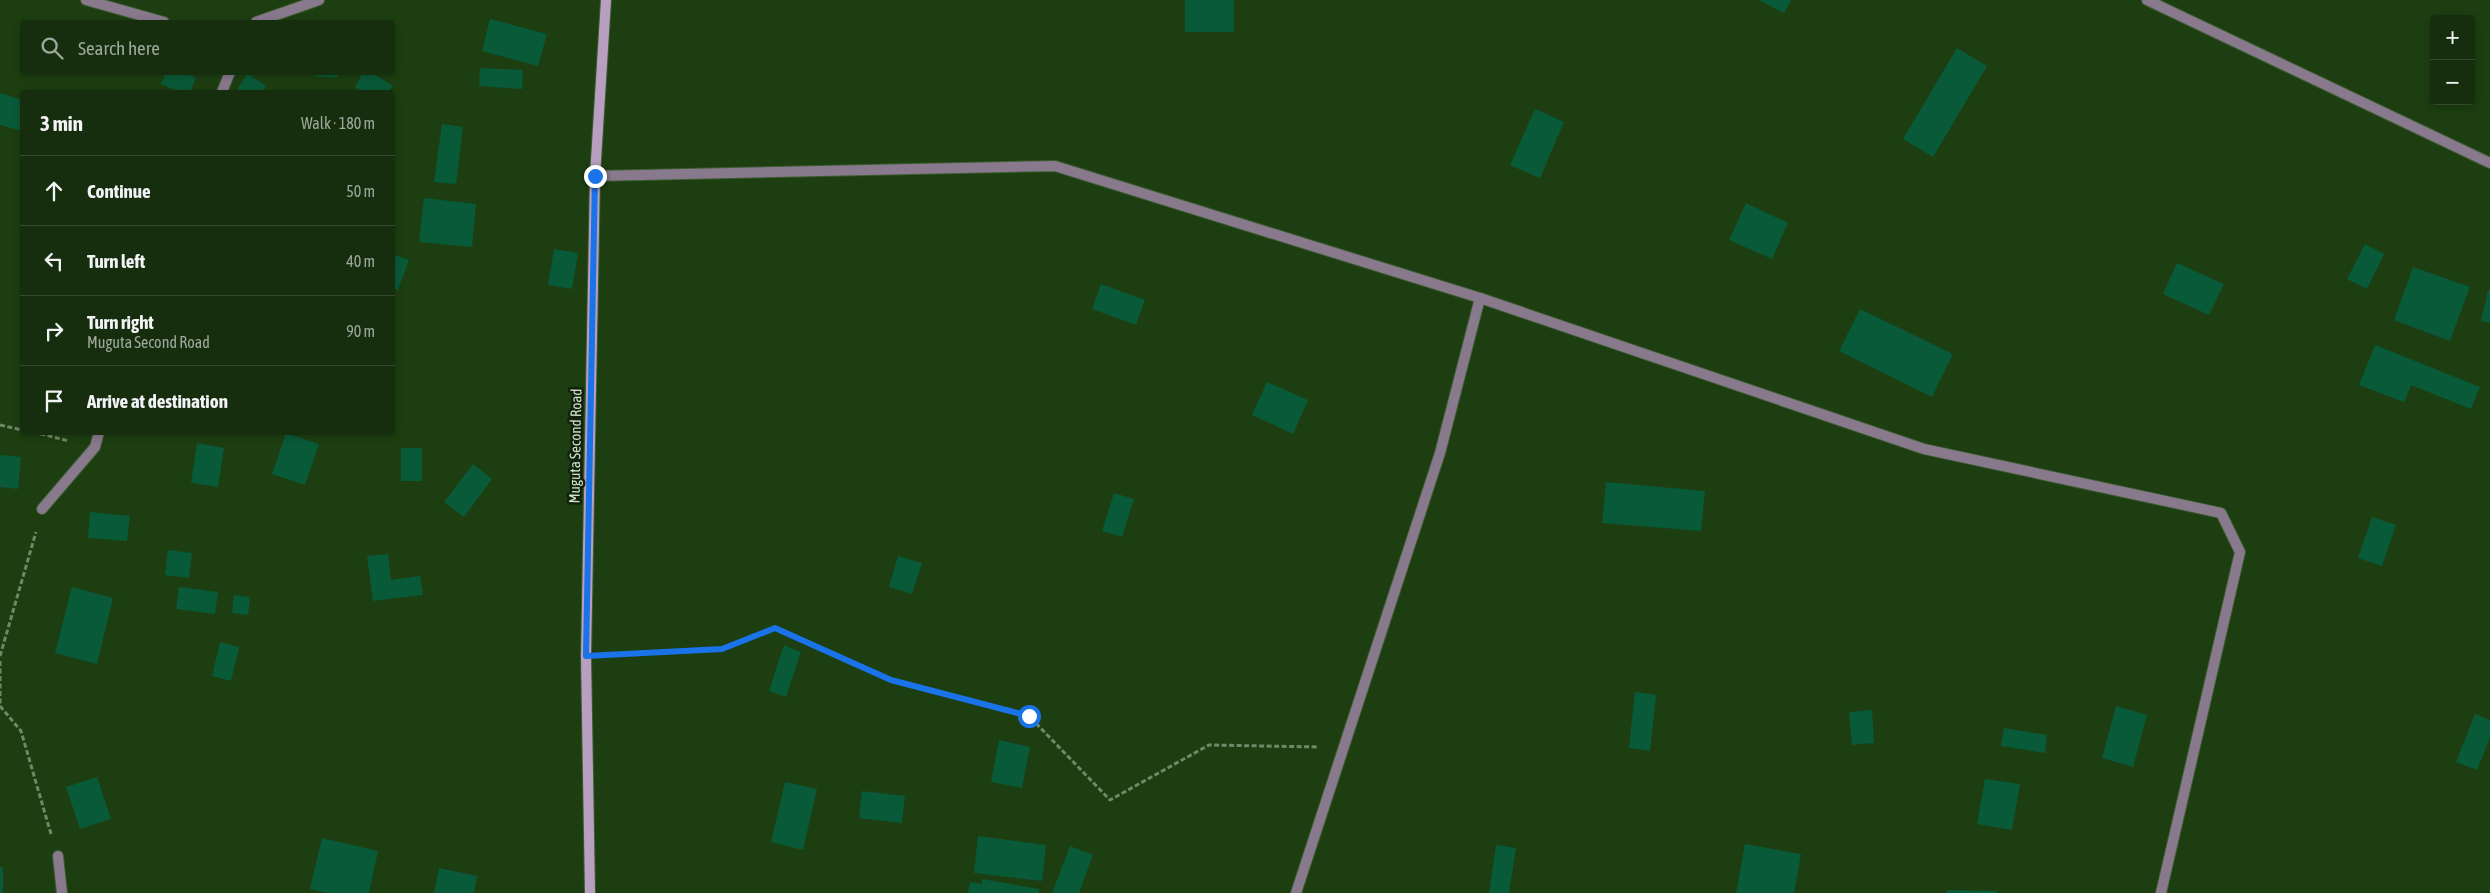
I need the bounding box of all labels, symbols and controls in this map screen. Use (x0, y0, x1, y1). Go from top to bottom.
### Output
map controls (2430, 15, 2475, 105)
button: + (2430, 15, 2475, 60)
search box (20, 20, 395, 75)
icon: search (38, 34, 66, 62)
text: Search here (78, 37, 160, 59)
button: − (2430, 60, 2475, 105)
text: 3 min (40, 111, 83, 135)
text: Walk · 180 m (301, 114, 375, 132)
route end (584, 165, 607, 188)
icon: ahead (40, 177, 68, 205)
text: Continue (87, 180, 151, 202)
text: 50 m (346, 182, 375, 200)
icon: left (40, 247, 68, 275)
text: Turn left (87, 250, 145, 272)
text: 40 m (346, 252, 375, 270)
text: Turn right (87, 311, 154, 333)
icon: right (40, 317, 68, 345)
text: 90 m (346, 322, 375, 340)
text: Muguta Second Road (87, 333, 210, 351)
icon: arrive (40, 387, 68, 415)
street label: Muguta Second Road (565, 388, 585, 504)
text: Arrive at destination (87, 390, 228, 412)
route start (1018, 705, 1041, 728)

